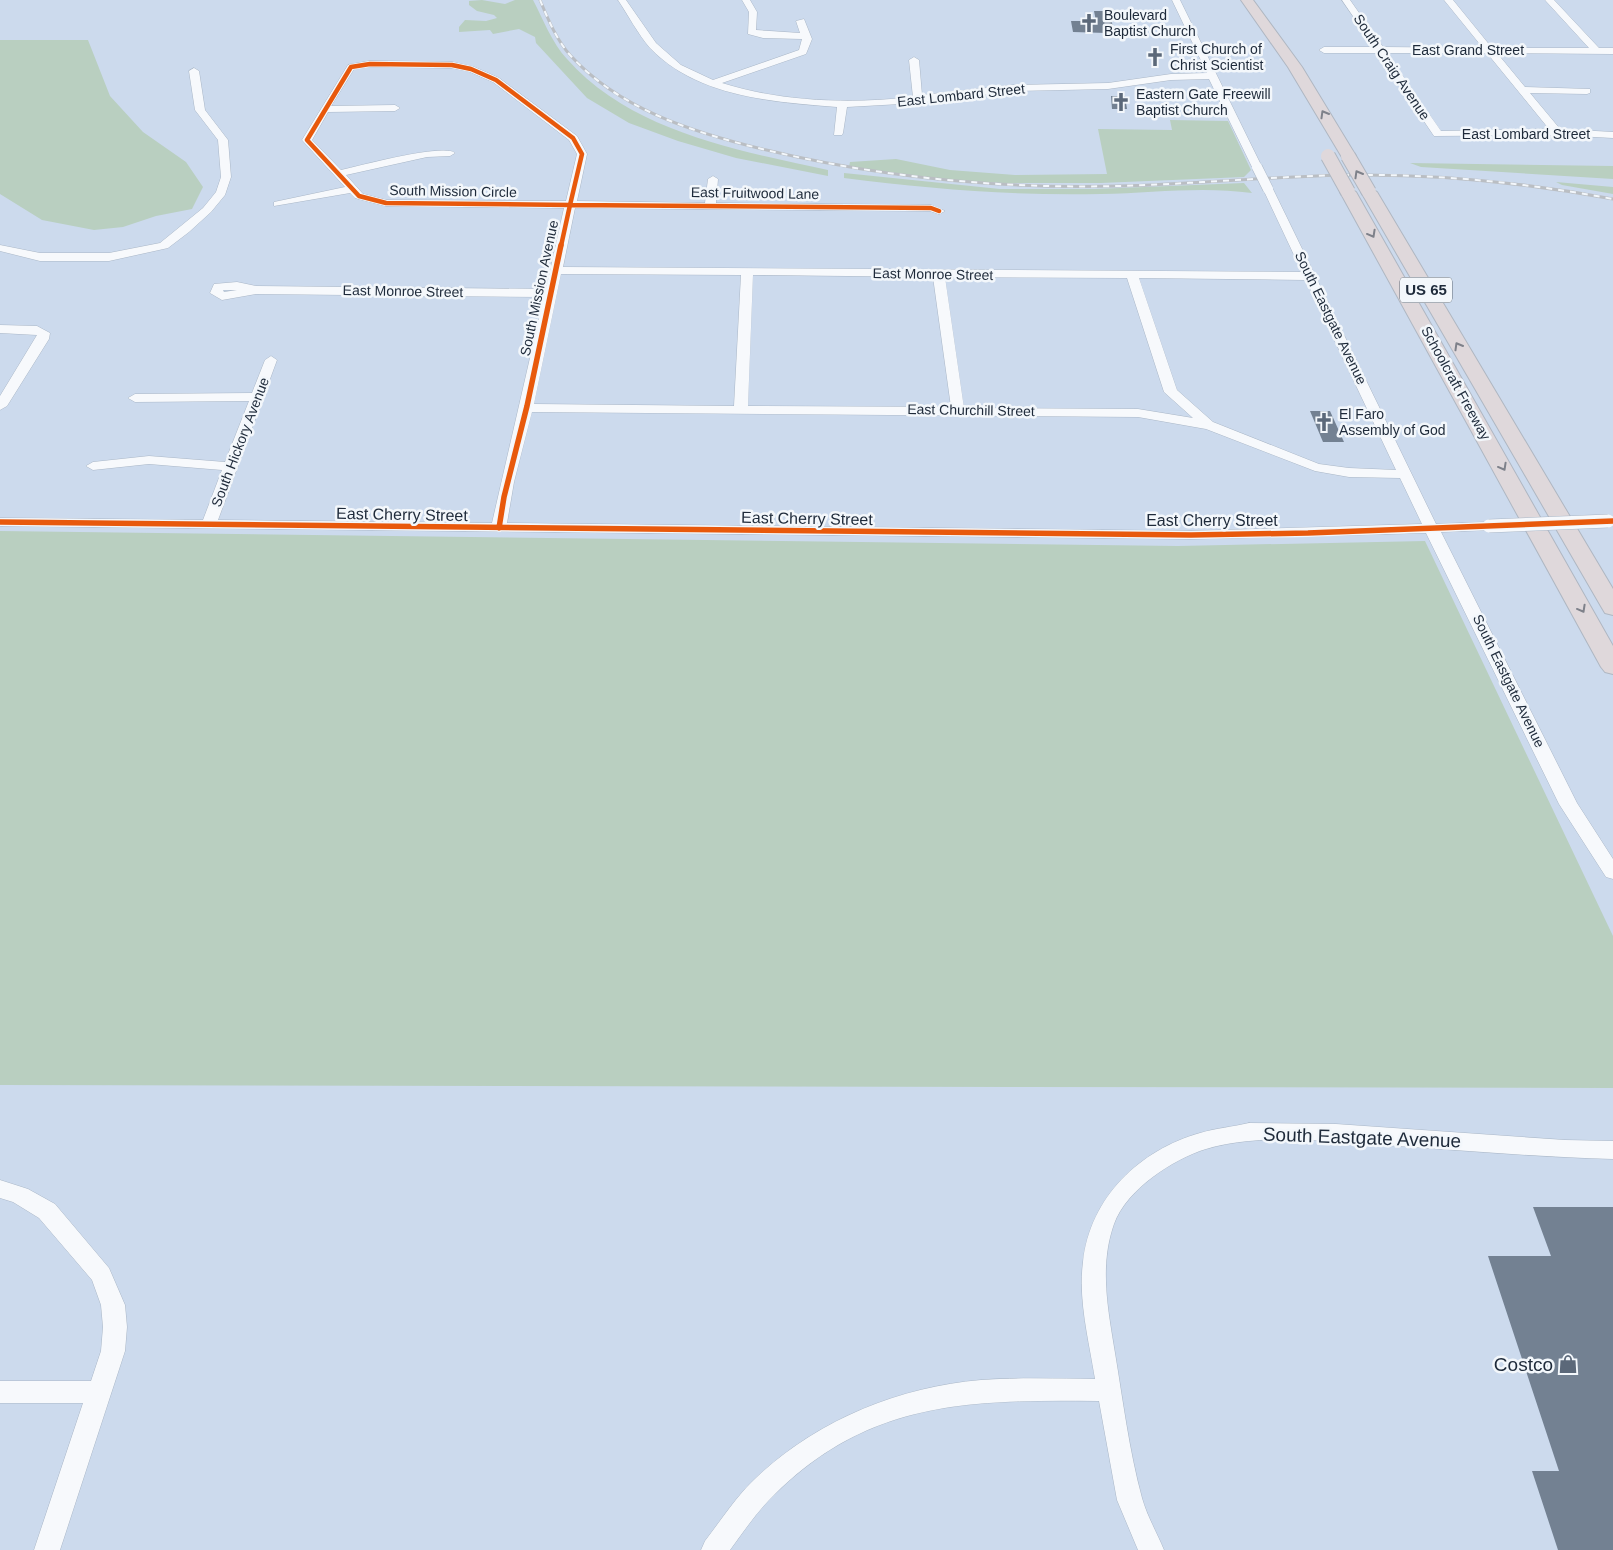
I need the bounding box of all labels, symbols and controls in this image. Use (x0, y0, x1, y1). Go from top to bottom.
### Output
place label: Boulevard Baptist Church (1104, 7, 1196, 39)
street label: South Craig Avenue (1351, 11, 1433, 123)
church icon: Boulevard Baptist Church (1078, 12, 1100, 34)
place label: First Church of Christ Scientist (1170, 41, 1263, 73)
street label: East Grand Street (1412, 42, 1524, 58)
church icon: First Church of Christ Scientist (1144, 46, 1166, 68)
street label: East Lombard Street (896, 80, 1026, 110)
place label: Eastern Gate Freewill Baptist Church (1136, 86, 1271, 118)
church icon: Eastern Gate Freewill Baptist Church (1110, 91, 1132, 113)
one-way arrow (1320, 111, 1330, 120)
street label: East Lombard Street (1462, 126, 1590, 142)
one-way arrow (1355, 171, 1365, 180)
street label: South Mission Circle (389, 182, 517, 200)
street label: East Fruitwood Lane (691, 184, 820, 202)
street label: South Mission Avenue (517, 219, 561, 357)
one-way arrow (1365, 229, 1375, 238)
street label: South Eastgate Avenue (1292, 249, 1370, 387)
street label: East Monroe Street (873, 265, 994, 283)
road number: US 65 (1400, 278, 1452, 302)
street label: East Monroe Street (343, 282, 464, 300)
street label: Schoolcraft Freeway (1418, 323, 1494, 443)
one-way arrow (1455, 342, 1465, 351)
street label: South Hickory Avenue (208, 375, 272, 509)
street label: East Churchill Street (907, 401, 1035, 419)
place label: El Faro Assembly of God (1339, 406, 1446, 438)
church icon: El Faro Assembly of God (1313, 411, 1335, 433)
one-way arrow (1497, 462, 1507, 471)
street label: East Cherry Street (336, 505, 468, 524)
street label: East Cherry Street (741, 509, 873, 528)
street label: East Cherry Street (1146, 512, 1278, 529)
one-way arrow (1576, 604, 1586, 613)
street label: South Eastgate Avenue (1470, 612, 1548, 750)
street label: South Eastgate Avenue (1263, 1124, 1461, 1151)
shop icon: Costco (1557, 1353, 1579, 1375)
place label: Costco (1494, 1354, 1553, 1375)

